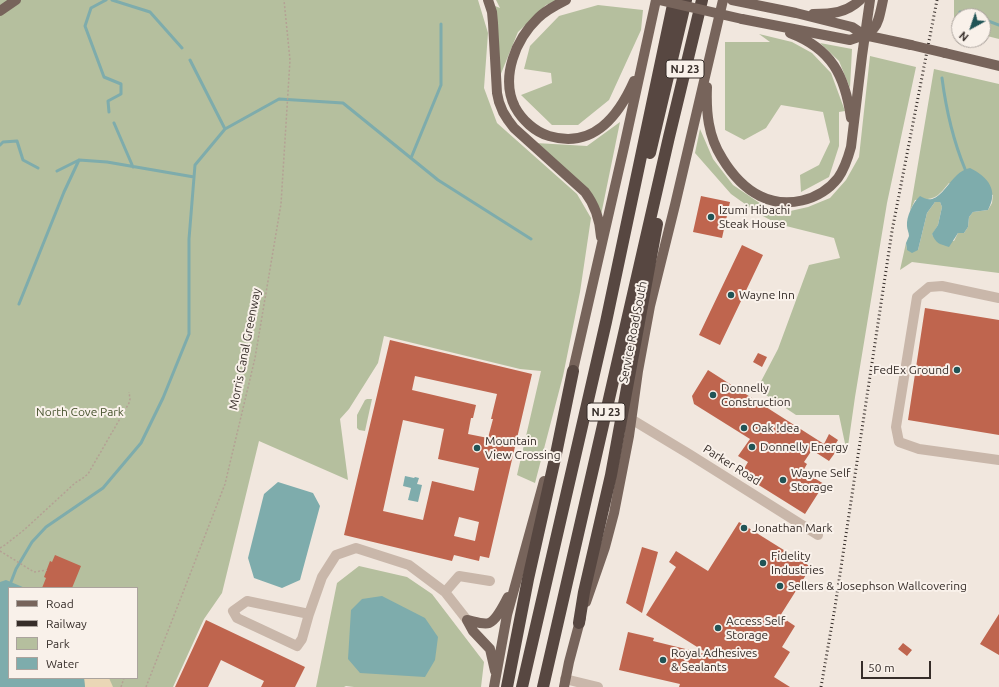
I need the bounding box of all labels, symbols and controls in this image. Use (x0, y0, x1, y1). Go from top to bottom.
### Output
north arrow (951, 8, 991, 48)
text: N (957, 29, 971, 44)
road number: NJ 23 (666, 60, 704, 78)
place label: Izumi Hibachi Steak House (719, 203, 790, 231)
marker: Izumi Hibachi Steak House (706, 212, 716, 222)
street label: Service Road South (616, 280, 650, 384)
street label: Morris Canal Greenway (226, 287, 264, 411)
place label: Wayne Inn (739, 288, 795, 302)
marker: Wayne Inn (726, 290, 736, 300)
place label: FedEx Ground (873, 363, 949, 377)
marker: FedEx Ground (952, 365, 962, 375)
place label: Donnelly Construction (721, 381, 791, 409)
marker: Donnelly Construction (708, 390, 718, 400)
road number: NJ 23 (587, 403, 625, 421)
park label: North Cove Park (36, 405, 124, 419)
place label: Oak !dea (752, 421, 799, 435)
marker: Oak !dea (739, 423, 749, 433)
place label: Mountain View Crossing (485, 434, 561, 462)
place label: Donnelly Energy (760, 440, 848, 454)
street label: Parker Road (701, 442, 763, 488)
marker: Donnelly Energy (747, 442, 757, 452)
marker: Mountain View Crossing (472, 443, 482, 453)
place label: Wayne Self Storage (791, 466, 851, 494)
marker: Wayne Self Storage (778, 475, 788, 485)
place label: Jonathan Mark (752, 521, 832, 535)
marker: Jonathan Mark (739, 523, 749, 533)
place label: Fidelity Industries (771, 549, 824, 577)
marker: Fidelity Industries (758, 558, 768, 568)
place label: Sellers & Josephson Wallcovering (788, 579, 967, 593)
marker: Sellers & Josephson Wallcovering (775, 581, 785, 591)
legend (8, 587, 138, 679)
text: Road (46, 597, 74, 610)
place label: Access Self Storage (726, 614, 785, 642)
text: Railway (46, 617, 87, 630)
marker: Access Self Storage (713, 623, 723, 633)
text: Park (46, 637, 70, 650)
place label: Royal Adhesives & Sealants (671, 646, 757, 674)
scale bar (863, 653, 933, 679)
marker: Royal Adhesives & Sealants (658, 655, 668, 665)
text: Water (46, 657, 79, 670)
text: 50 m (868, 661, 895, 674)

